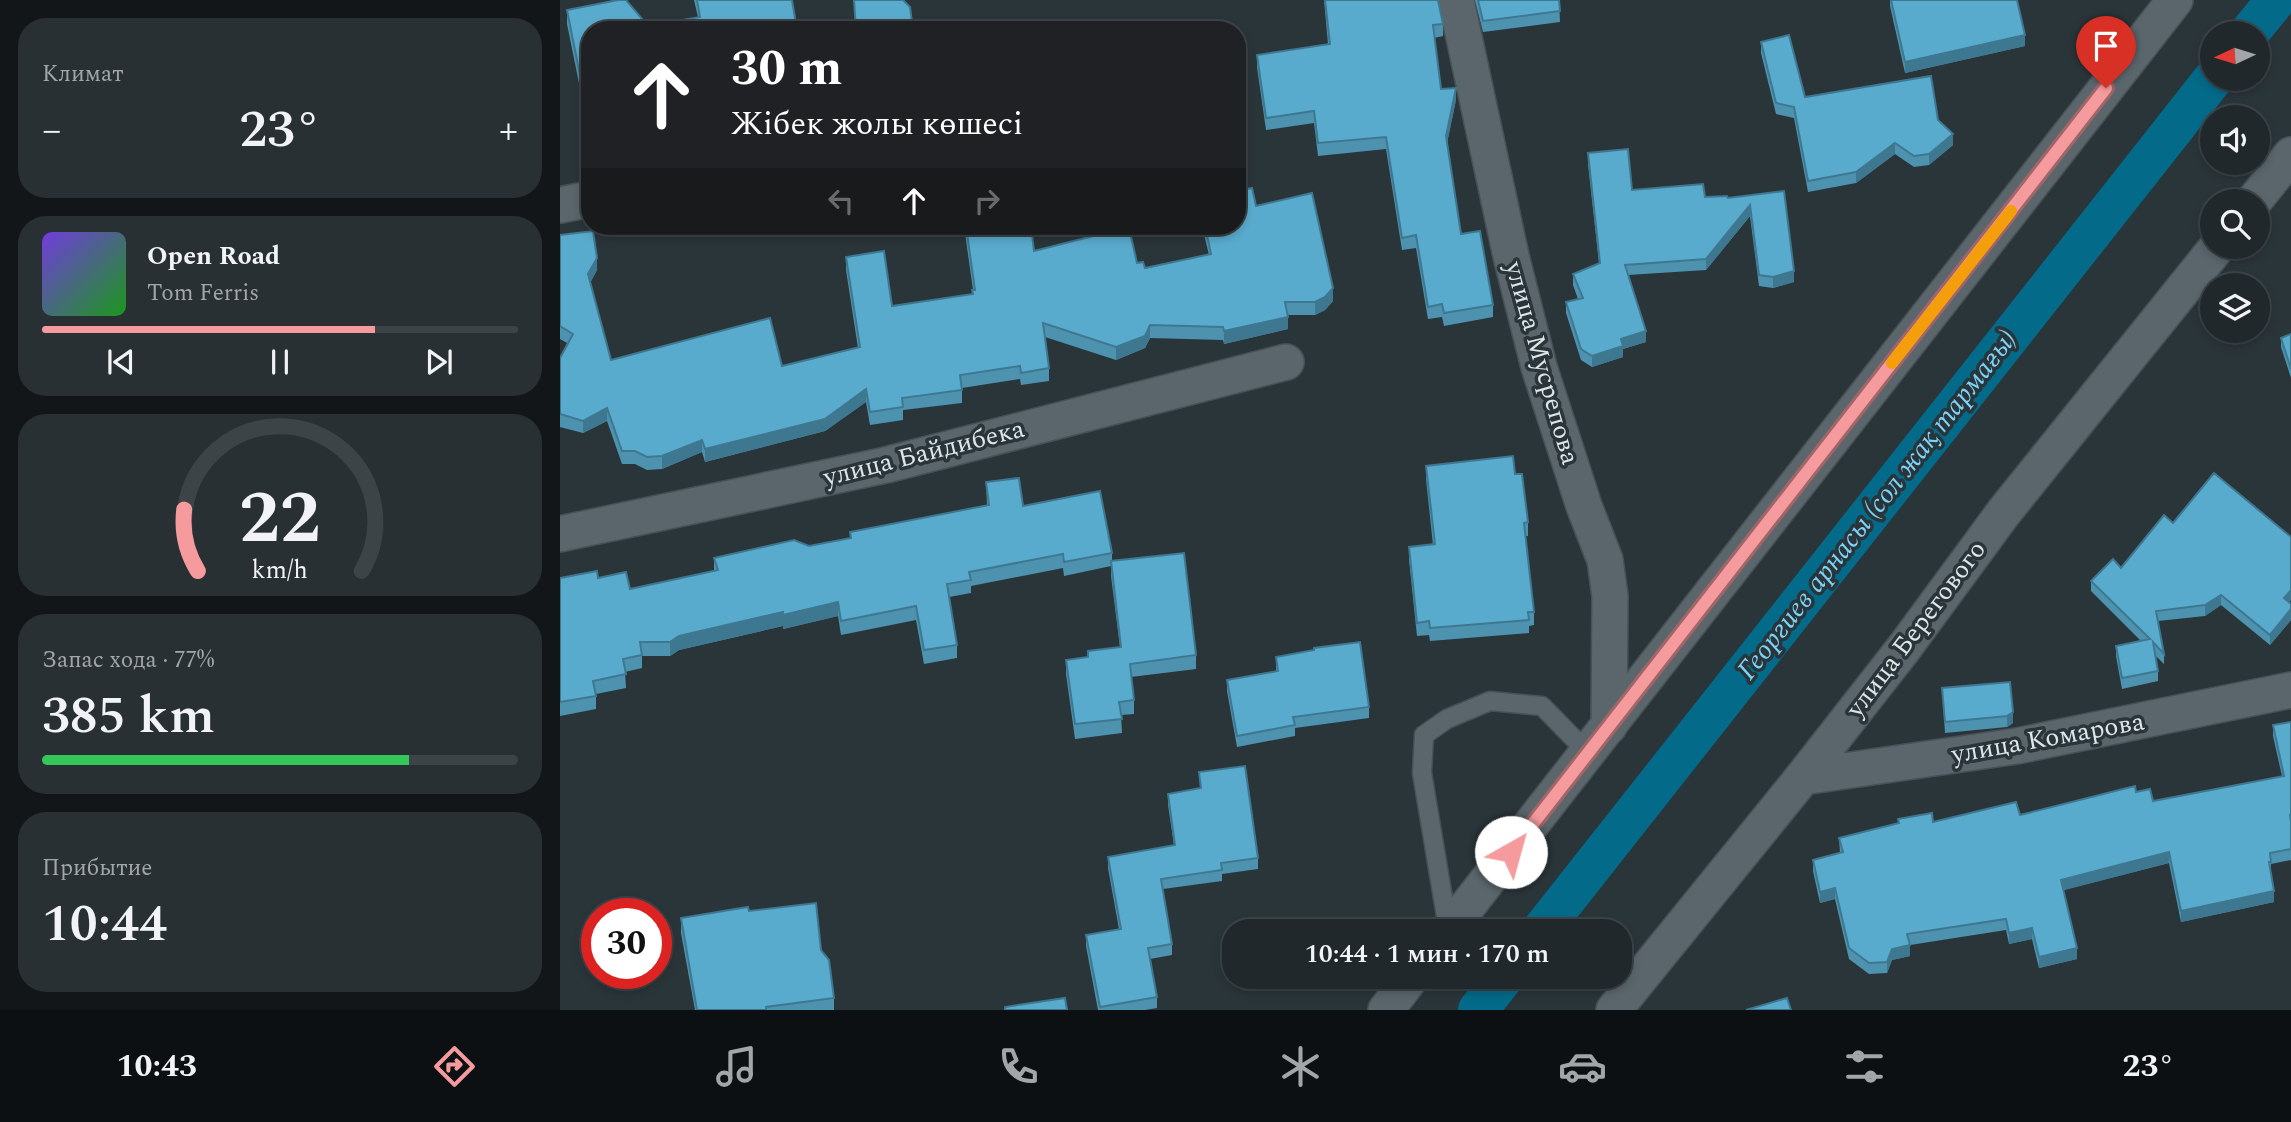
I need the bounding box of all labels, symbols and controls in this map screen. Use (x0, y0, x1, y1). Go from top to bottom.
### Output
pin (2076, 16, 2136, 88)
north arrow (2200, 21, 2270, 91)
map controls (2200, 21, 2270, 343)
icon: arrive (2087, 27, 2125, 65)
text: 30 m (731, 32, 842, 107)
icon: ahead (616, 49, 707, 140)
text: Климат (42, 57, 124, 92)
text: 23° (239, 91, 321, 170)
text: Жібек жолы көшесі (731, 100, 1023, 149)
text: − (42, 102, 61, 160)
text: + (499, 102, 518, 160)
button: sound (2200, 105, 2270, 175)
icon: left (822, 182, 860, 220)
icon: ahead (895, 182, 933, 220)
icon: right (968, 182, 1006, 220)
button: search (2200, 189, 2270, 259)
text: Open Road (147, 236, 280, 276)
street label: улица Мусрепова (1494, 256, 1590, 469)
button: layers (2200, 273, 2270, 343)
text: Tom Ferris (147, 276, 259, 311)
water label: Георгиев арнасы (сол жақ тармағы) (1726, 320, 2028, 690)
icon: previous (102, 343, 140, 381)
icon: pause (261, 343, 299, 381)
icon: next (420, 343, 458, 381)
street label: улица Байдибека (818, 409, 1029, 498)
text: 22 (239, 464, 321, 575)
street label: улица Берегового (1835, 532, 1996, 727)
text: km/h (252, 552, 308, 590)
text: Запас хода · 77% (42, 643, 214, 678)
text: 385 km (42, 677, 215, 756)
street label: улица Комарова (1947, 701, 2148, 775)
position arrow (1474, 815, 1548, 889)
text: Прибытие (42, 851, 153, 886)
text: 10:44 (42, 885, 167, 964)
speed limit sign: 30 (581, 898, 672, 989)
text: 10:44 · 1 мин · 170 m (1305, 934, 1549, 974)
text: 10:43 (117, 1042, 197, 1091)
icon: directions (430, 1042, 479, 1091)
icon: music (712, 1042, 761, 1091)
icon: phone (994, 1042, 1043, 1091)
icon: climate (1276, 1042, 1325, 1091)
icon: car (1558, 1042, 1607, 1091)
icon: filters (1840, 1042, 1889, 1091)
text: 23° (2122, 1042, 2174, 1091)

